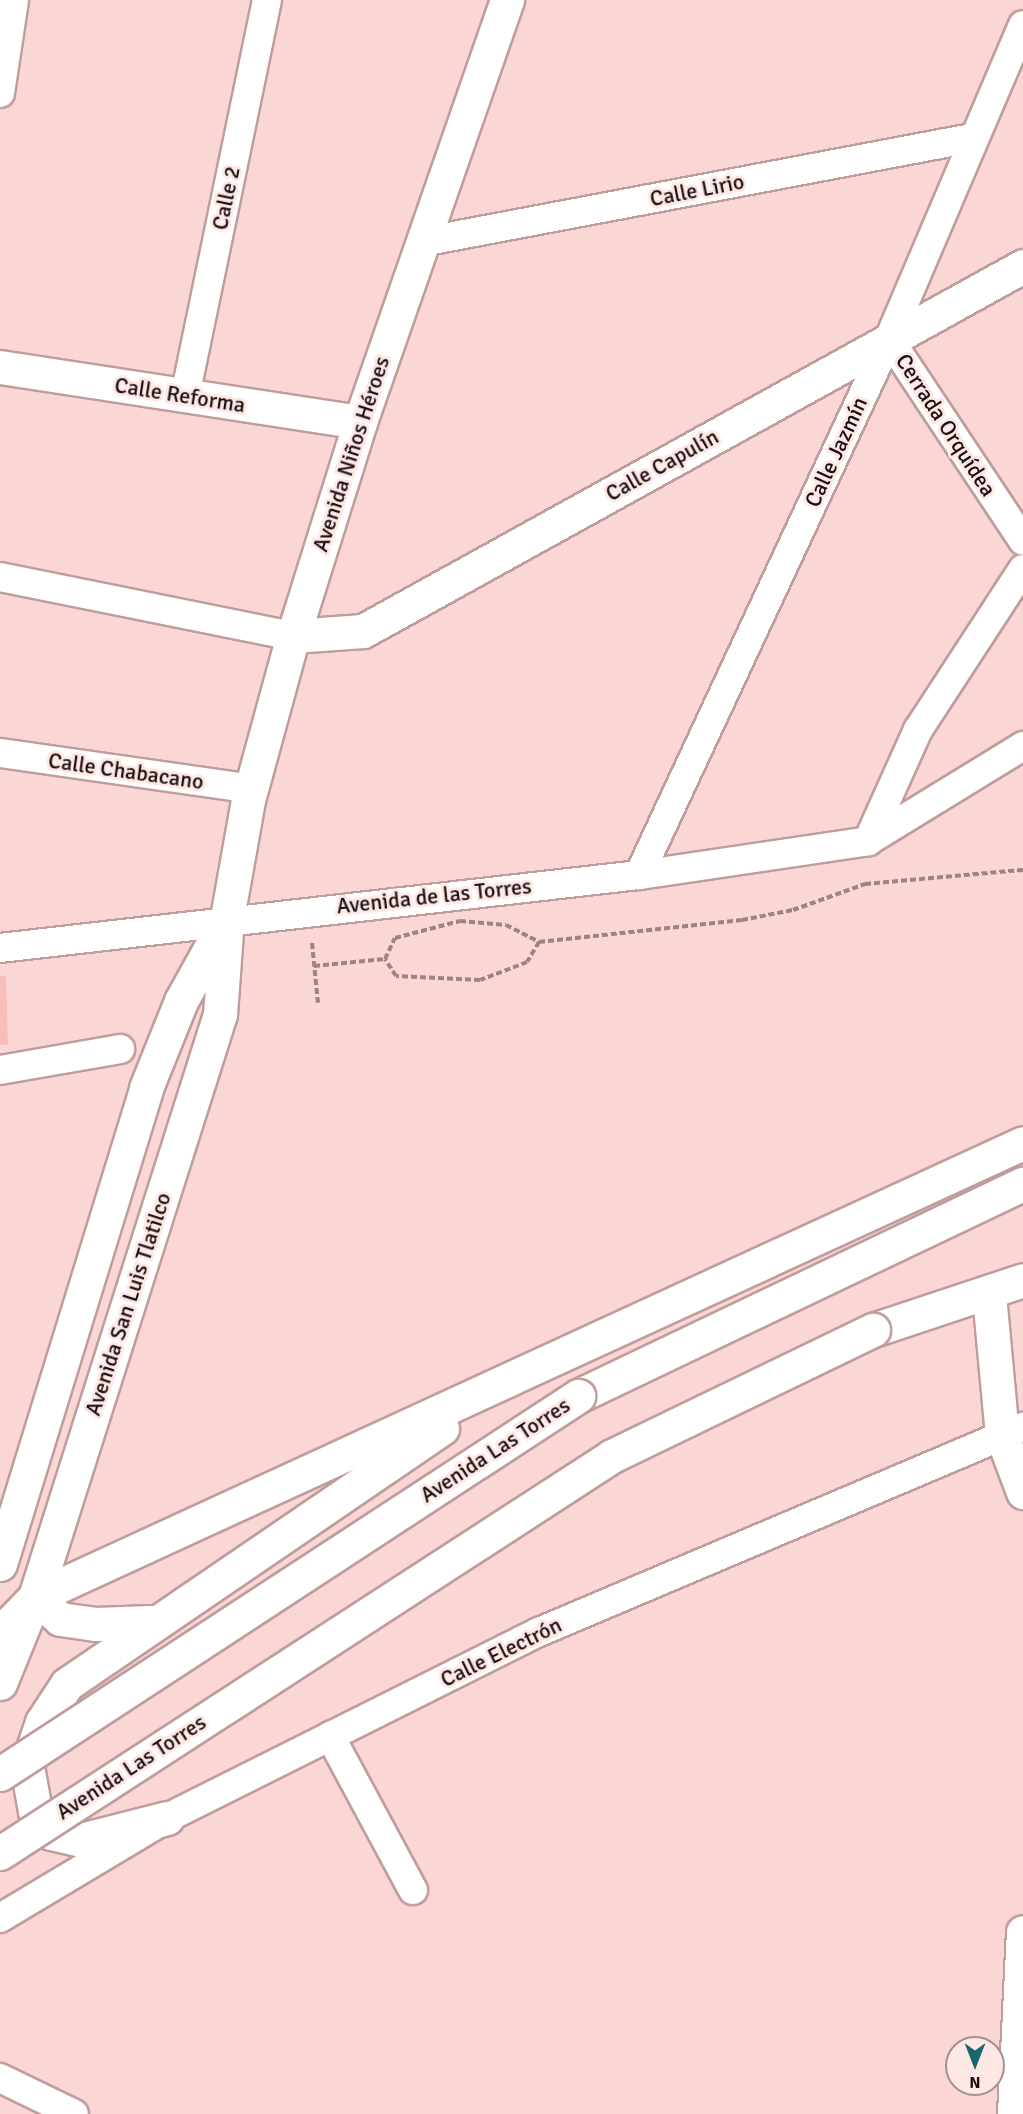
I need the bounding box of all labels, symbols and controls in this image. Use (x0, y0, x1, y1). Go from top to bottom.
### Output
street label: Calle 2 (206, 164, 246, 232)
street label: Calle Lirio (648, 168, 746, 212)
street label: Cerrada Orquídea (890, 349, 1002, 501)
street label: Avenida Niños Héroes (307, 353, 395, 555)
street label: Calle Reforma (113, 372, 247, 418)
street label: Calle Jazmín (799, 393, 873, 511)
street label: Calle Capulín (601, 423, 723, 507)
street label: Calle Chabacano (47, 747, 205, 795)
street label: Avenida de las Torres (335, 873, 533, 919)
street label: Avenida San Luis Tlatilco (79, 1189, 177, 1419)
street label: Avenida Las Torres (415, 1392, 575, 1508)
street label: Calle Electrón (436, 1611, 566, 1693)
street label: Avenida Las Torres (51, 1709, 211, 1825)
north arrow (945, 2036, 1005, 2096)
text: N (969, 2072, 981, 2092)

